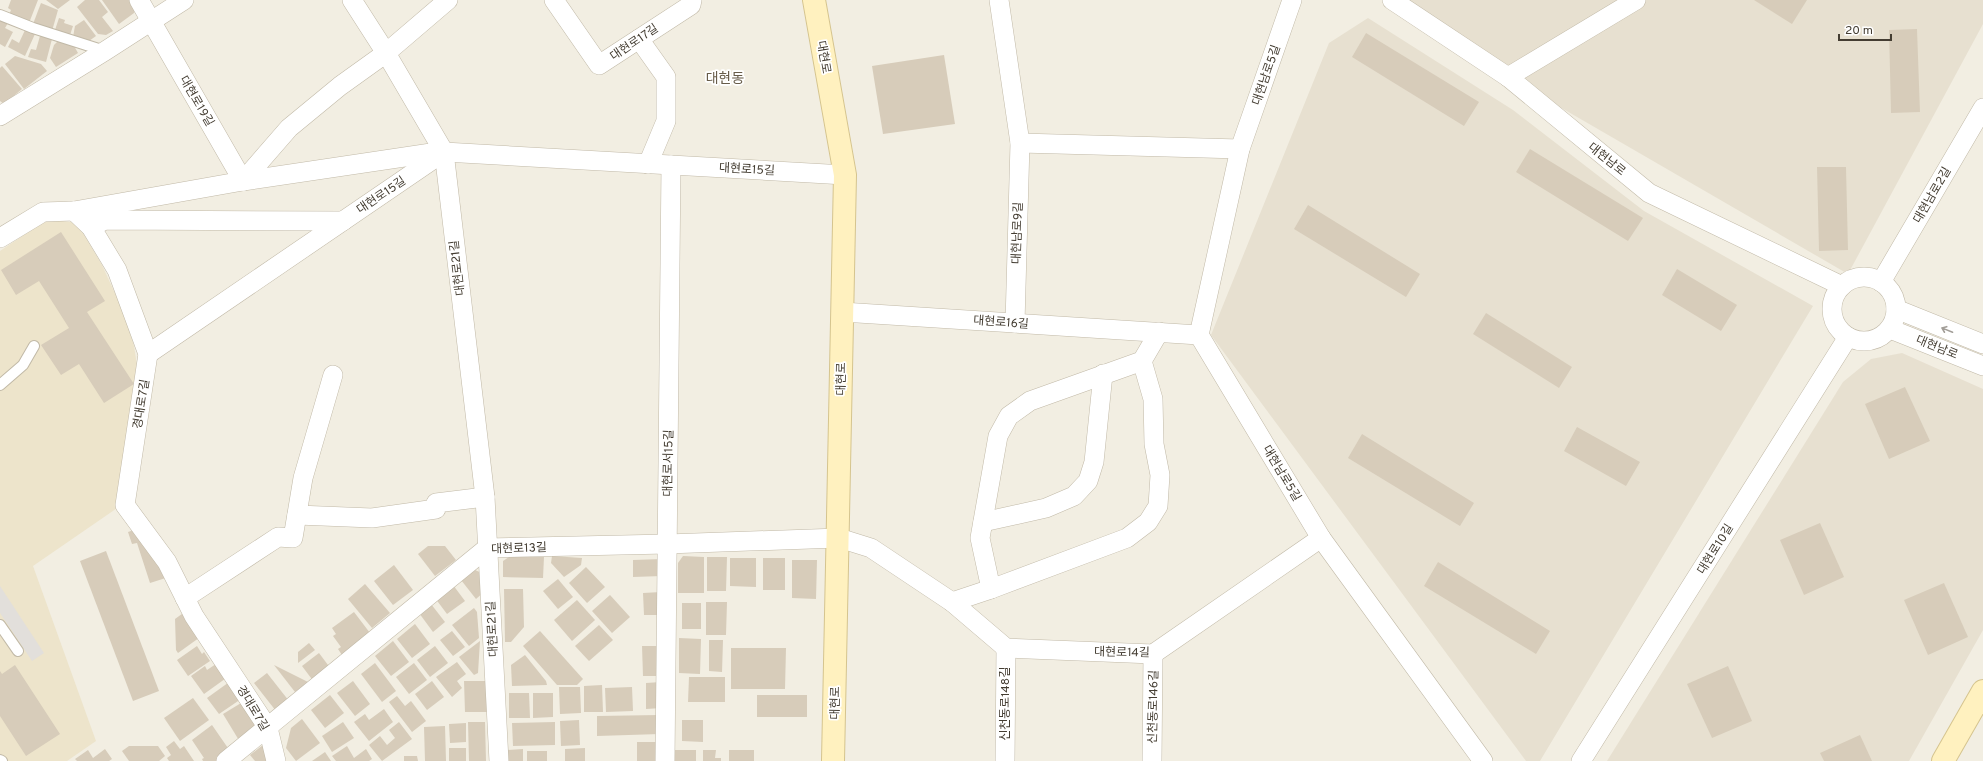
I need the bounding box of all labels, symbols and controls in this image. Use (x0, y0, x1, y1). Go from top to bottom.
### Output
scale bar (1839, 16, 1891, 42)
street label: 대현로17길 (607, 21, 662, 65)
text: 20 m (1845, 23, 1873, 39)
street label: 대현로 (812, 39, 834, 75)
street label: 대현남로5길 (1249, 43, 1285, 108)
district label: 대현동 (706, 70, 744, 88)
street label: 대현로19길 (175, 73, 217, 130)
street label: 대현남로 (1584, 140, 1629, 180)
street label: 대현로15길 (719, 161, 775, 179)
street label: 대현남로2길 (1910, 164, 1955, 227)
street label: 대현로15길 (354, 174, 409, 218)
street label: 대현남로9길 (1009, 202, 1027, 264)
street label: 대현로21길 (447, 239, 469, 297)
street label: 대현로16길 (973, 313, 1029, 333)
one-way arrow (1941, 325, 1953, 333)
street label: 대현남로 (1913, 332, 1960, 364)
street label: 대현로 (834, 362, 850, 396)
street label: 경대로7길 (130, 378, 154, 430)
street label: 대현로서15길 (660, 429, 678, 497)
street label: 대현남로5길 (1258, 443, 1304, 504)
street label: 대현로10길 (1694, 521, 1738, 578)
street label: 대현로13길 (491, 540, 547, 558)
street label: 대현로21길 (484, 601, 502, 657)
street label: 대현로14길 (1094, 645, 1150, 661)
street label: 신천동로148길 (998, 667, 1014, 741)
street label: 신천동로146길 (1145, 670, 1163, 744)
street label: 경대로7길 (232, 683, 272, 734)
street label: 대현로 (828, 686, 844, 720)

